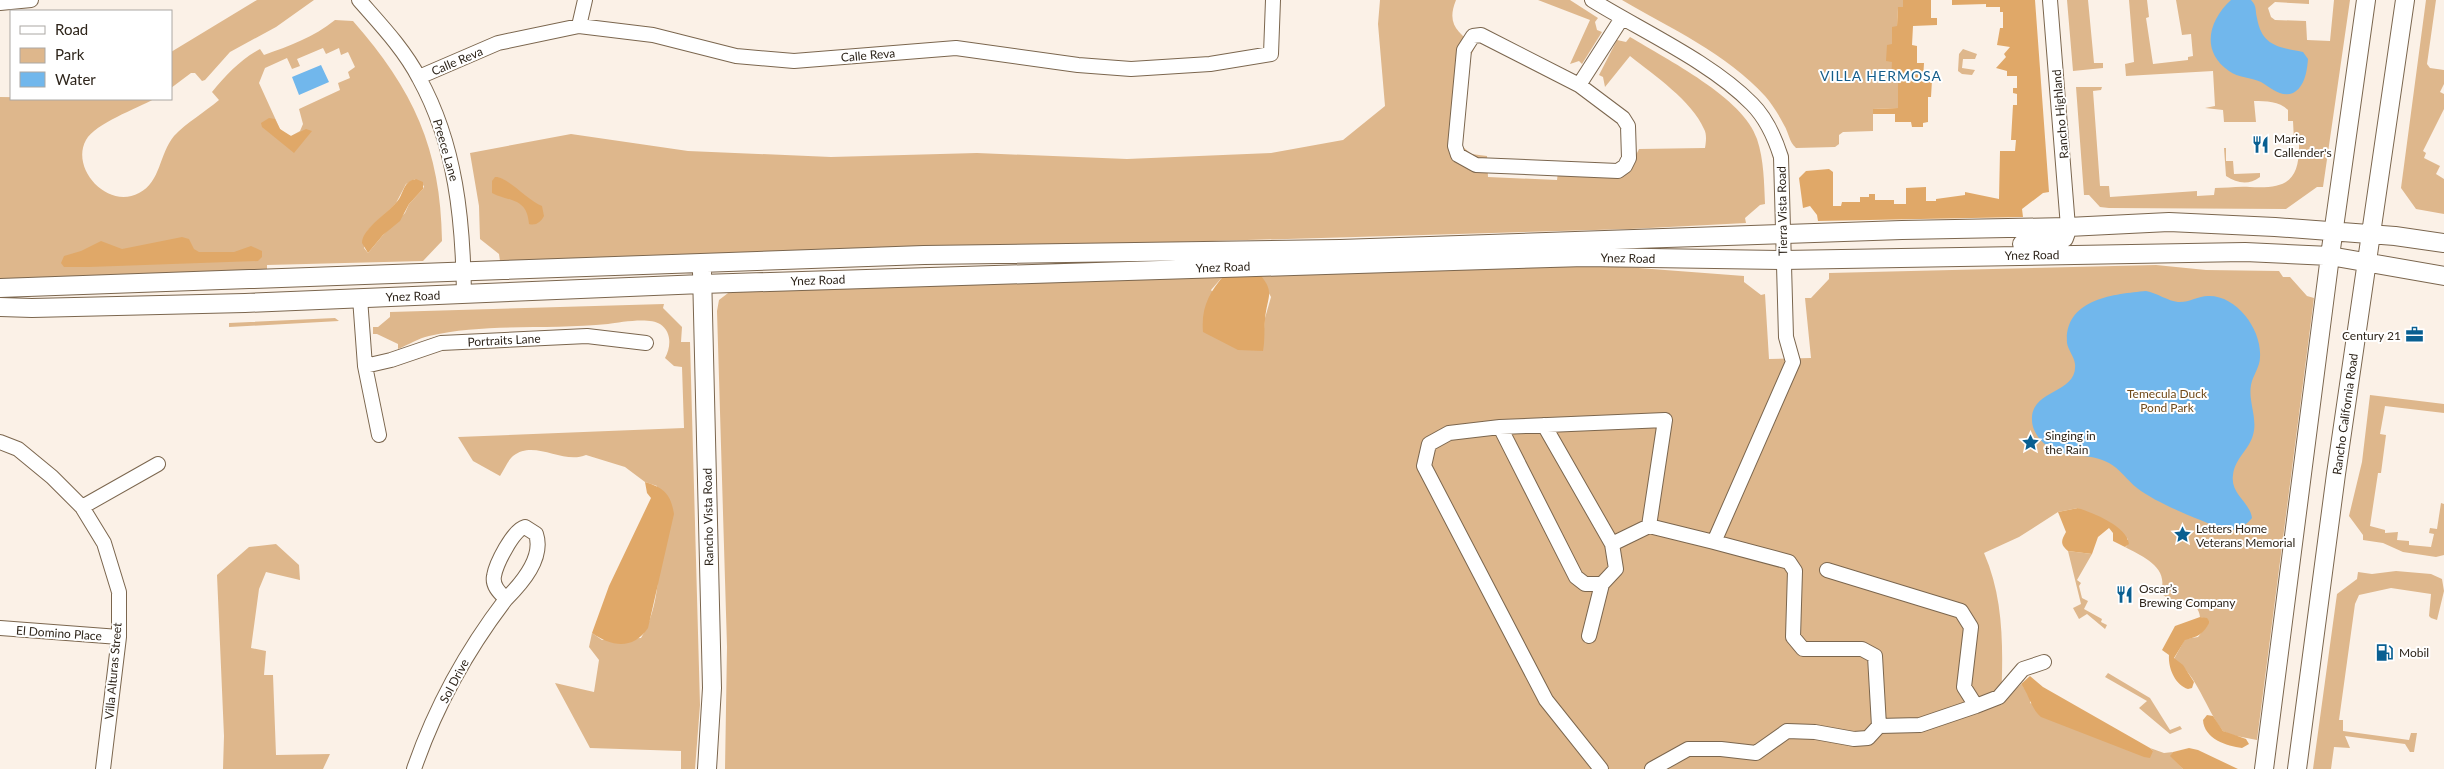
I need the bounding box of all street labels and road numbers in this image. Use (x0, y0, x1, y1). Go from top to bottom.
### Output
street label: Calle Reva (429, 43, 485, 79)
street label: Calle Reva (840, 45, 896, 65)
street label: Rancho Highland (2049, 69, 2071, 159)
street label: Preece Lane (430, 117, 462, 183)
street label: Tierra Vista Road (1774, 166, 1790, 256)
street label: Ynez Road (2005, 247, 2059, 263)
street label: Ynez Road (1601, 250, 1655, 266)
street label: Ynez Road (1195, 259, 1251, 275)
street label: Ynez Road (790, 272, 846, 288)
street label: Ynez Road (385, 288, 441, 304)
street label: Portraits Lane (467, 331, 541, 349)
street label: Rancho California Road (2329, 352, 2361, 476)
street label: Rancho Vista Road (700, 468, 716, 566)
street label: Villa Alturas Street (101, 621, 125, 720)
street label: El Domino Place (16, 623, 102, 643)
street label: Sol Drive (436, 656, 472, 706)

